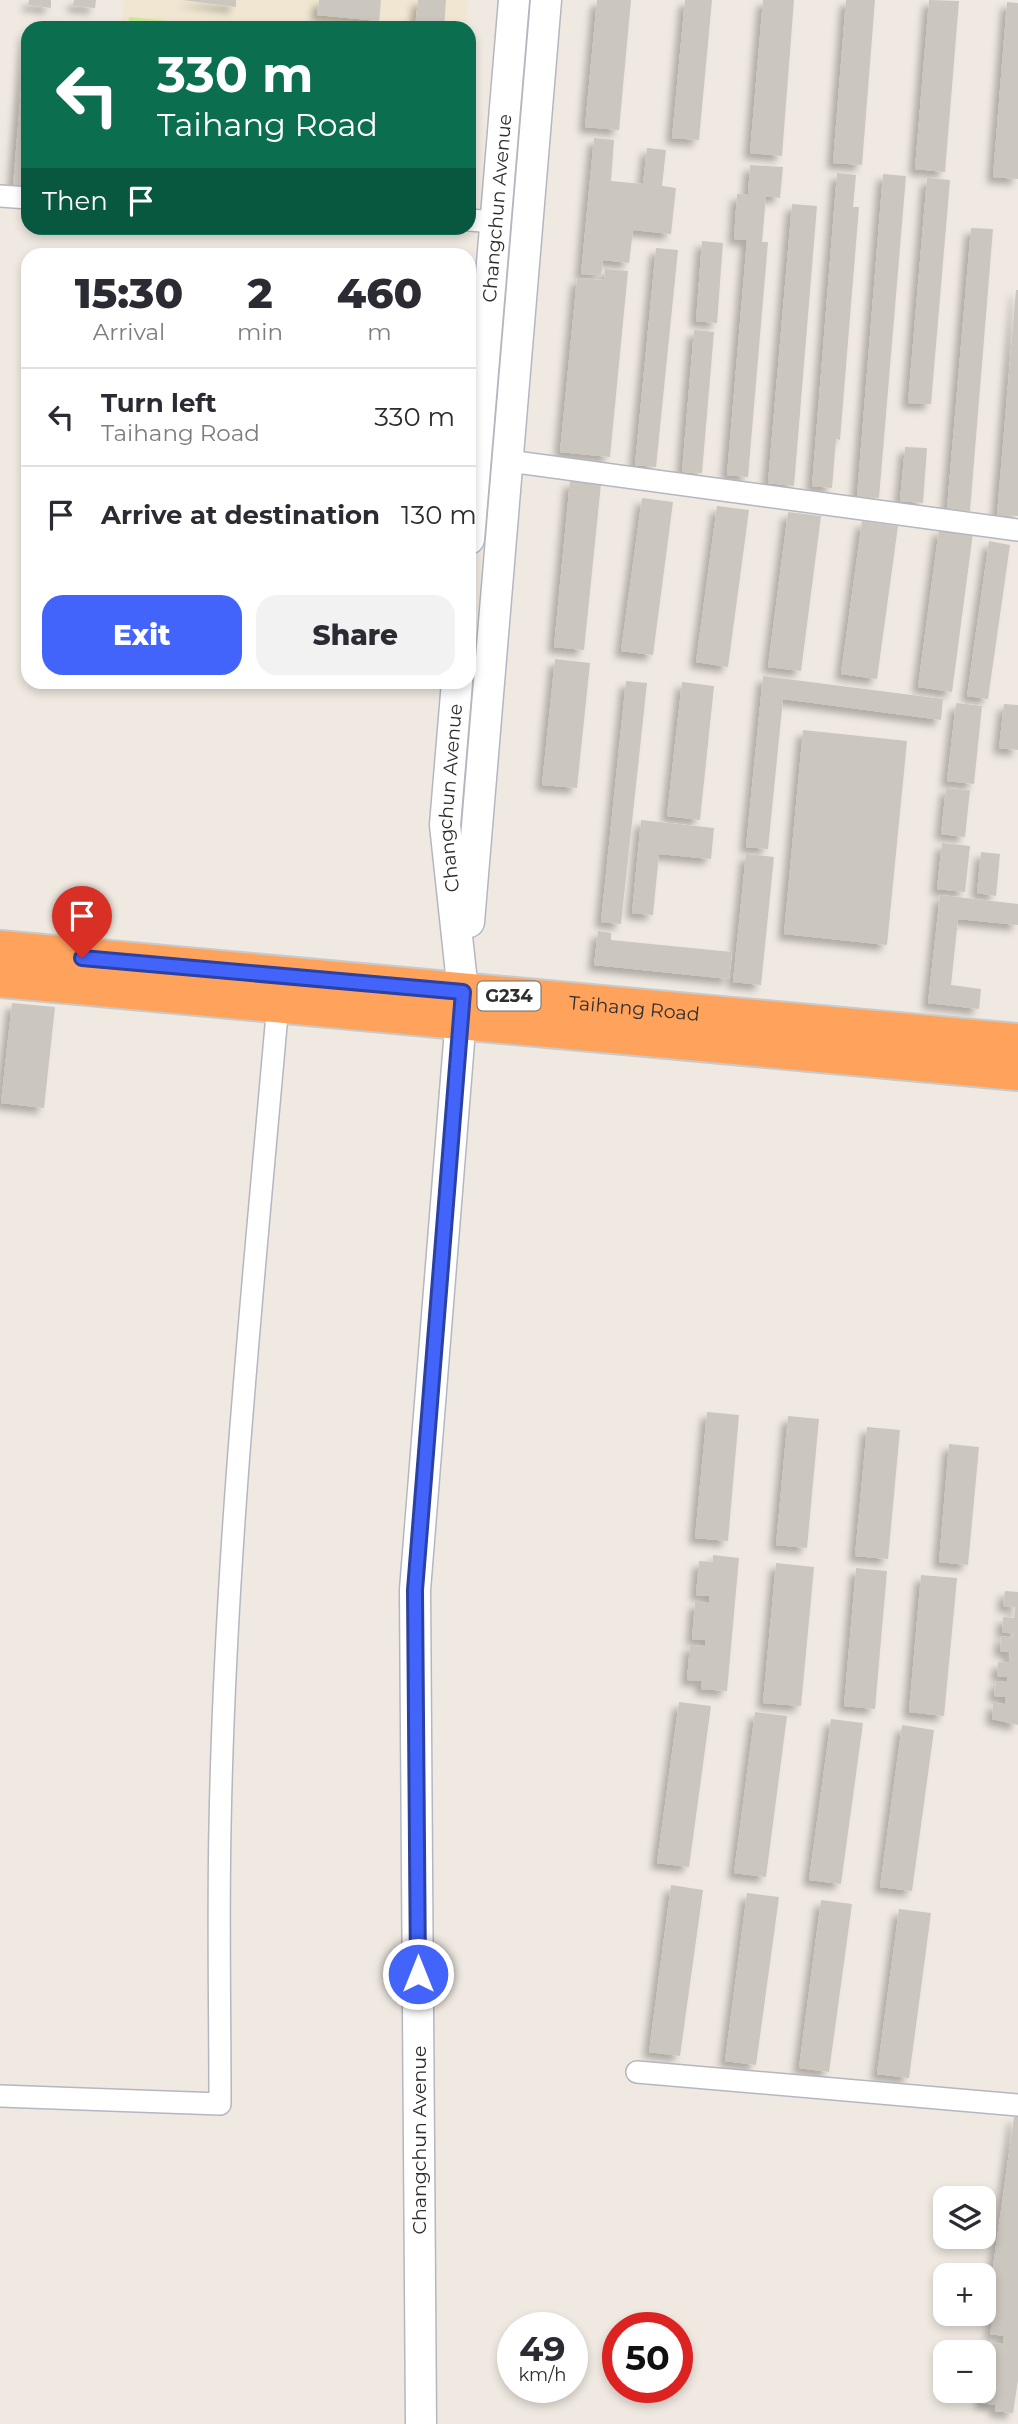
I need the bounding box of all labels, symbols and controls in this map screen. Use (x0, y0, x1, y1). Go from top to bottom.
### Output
text: 330 m (157, 45, 313, 104)
icon: left (42, 49, 133, 140)
text: Taihang Road (157, 105, 378, 144)
street label: Changchun Avenue (478, 113, 516, 303)
icon: arrive (122, 182, 160, 220)
text: Then (42, 185, 108, 217)
text: 15:30 (75, 267, 183, 319)
text: 2 (247, 267, 273, 319)
text: 460 (337, 267, 422, 319)
text: Arrival (93, 318, 165, 346)
text: min (237, 318, 283, 346)
text: m (367, 318, 392, 346)
text: Turn left (101, 387, 217, 419)
icon: left (42, 398, 80, 436)
text: 330 m (374, 401, 455, 433)
text: Taihang Road (101, 419, 260, 447)
icon: arrive (42, 496, 80, 534)
text: Arrive at destination (101, 499, 380, 531)
text: 130 m (401, 499, 477, 531)
button: Exit (42, 595, 242, 675)
button: Share (256, 595, 455, 675)
street label: Changchun Avenue (434, 703, 467, 893)
pin (52, 886, 112, 958)
icon: arrive (63, 897, 101, 935)
road number: G234 (477, 981, 540, 1010)
street label: Taihang Road (568, 991, 701, 1026)
position arrow (381, 1937, 455, 2011)
street label: Changchun Avenue (408, 2045, 431, 2235)
map controls (933, 2186, 996, 2403)
button: layers (933, 2186, 996, 2249)
button: + (933, 2263, 996, 2326)
speed limit sign: 50 (602, 2312, 693, 2403)
text: 49 (519, 2327, 566, 2370)
button: − (933, 2340, 996, 2403)
text: km/h (518, 2364, 567, 2386)

